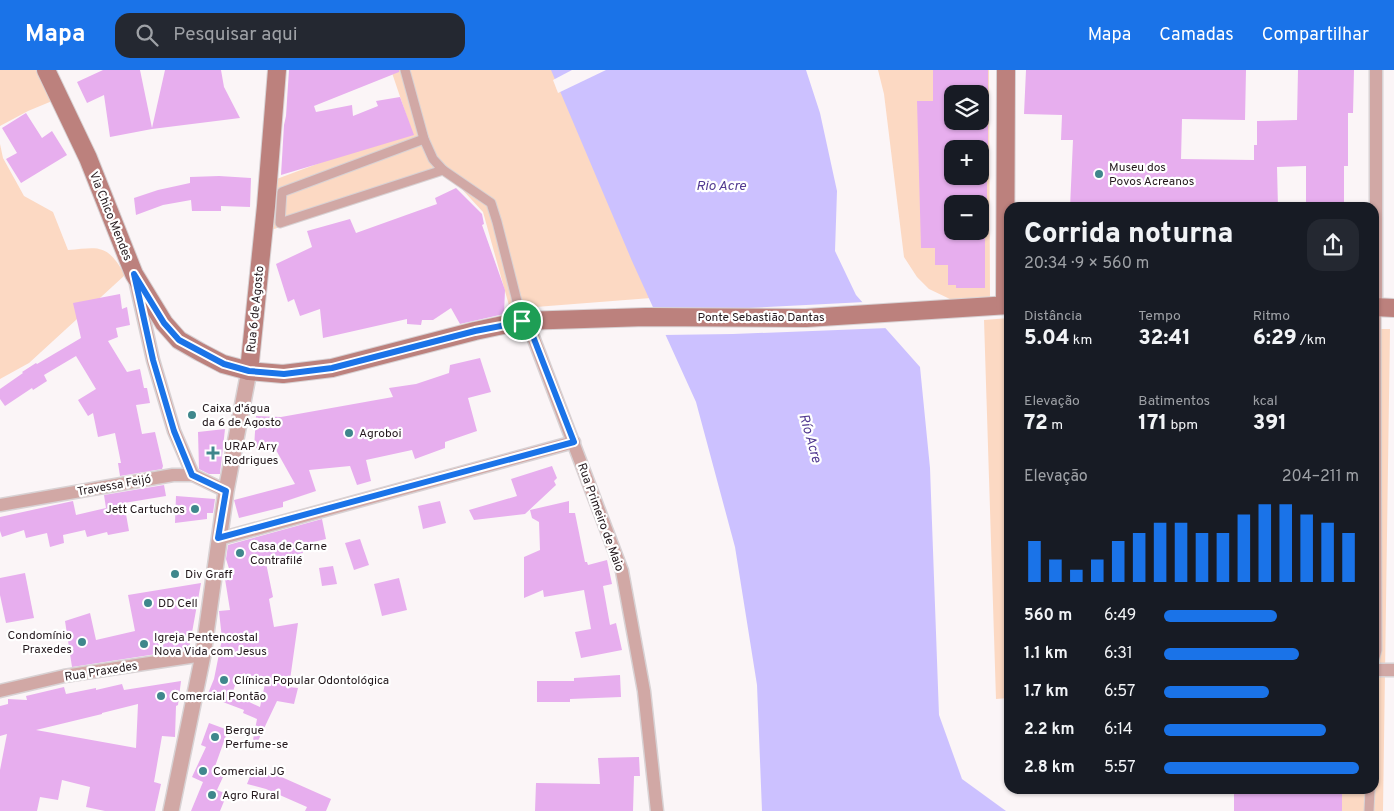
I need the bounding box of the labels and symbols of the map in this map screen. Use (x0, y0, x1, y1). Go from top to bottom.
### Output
place label: Museu dos Povos Acreanos (1109, 160, 1194, 190)
marker: Museu dos Povos Acreanos (1093, 168, 1105, 180)
street label: Via Chico Mendes (85, 169, 135, 263)
water label: Rio Acre (696, 178, 747, 195)
street label: Rua 6 de Agosto (243, 265, 269, 353)
pin (501, 300, 543, 342)
street label: Ponte Sebastião Dantas (697, 310, 825, 326)
place label: Caixa d'água da 6 de Agosto (202, 401, 282, 431)
marker: Caixa d'água da 6 de Agosto (186, 409, 198, 421)
water label: Río Acre (794, 412, 825, 466)
place label: Agroboi (359, 426, 402, 442)
marker: Agroboi (343, 427, 355, 439)
place label: URAP Ary Rodrigues (224, 439, 278, 469)
marker: URAP Ary Rodrigues (206, 446, 220, 460)
street label: Rua Primeiro de Maio (573, 461, 627, 574)
street label: Travessa Feijó (76, 472, 153, 500)
place label: Jett Cartuchos (105, 502, 185, 518)
marker: Jett Cartuchos (189, 503, 201, 515)
place label: Casa de Carne Contrafilé (250, 539, 327, 569)
marker: Casa de Carne Contrafilé (234, 547, 246, 559)
place label: Div Graff (185, 567, 232, 583)
marker: Div Graff (169, 568, 181, 580)
place label: DD Cell (158, 596, 198, 612)
marker: DD Cell (142, 597, 154, 609)
place label: Condomínio Praxedes (8, 628, 72, 658)
place label: Igreja Pentencostal Nova Vida com Jesus (154, 630, 267, 660)
marker: Condomínio Praxedes (76, 636, 88, 648)
marker: Igreja Pentencostal Nova Vida com Jesus (138, 638, 150, 650)
street label: Rua Praxedes (64, 658, 139, 686)
place label: Clínica Popular Odontológica (234, 673, 389, 689)
marker: Clínica Popular Odontológica (218, 674, 230, 686)
place label: Comercial Pontão (171, 689, 267, 705)
marker: Comercial Pontão (155, 690, 167, 702)
place label: Bergue Perfume-se (225, 723, 288, 753)
marker: Bergue Perfume-se (209, 731, 221, 743)
place label: Comercial JG (213, 764, 285, 780)
marker: Comercial JG (197, 765, 209, 777)
place label: Agro Rural (222, 788, 279, 804)
marker: Agro Rural (206, 789, 218, 801)

